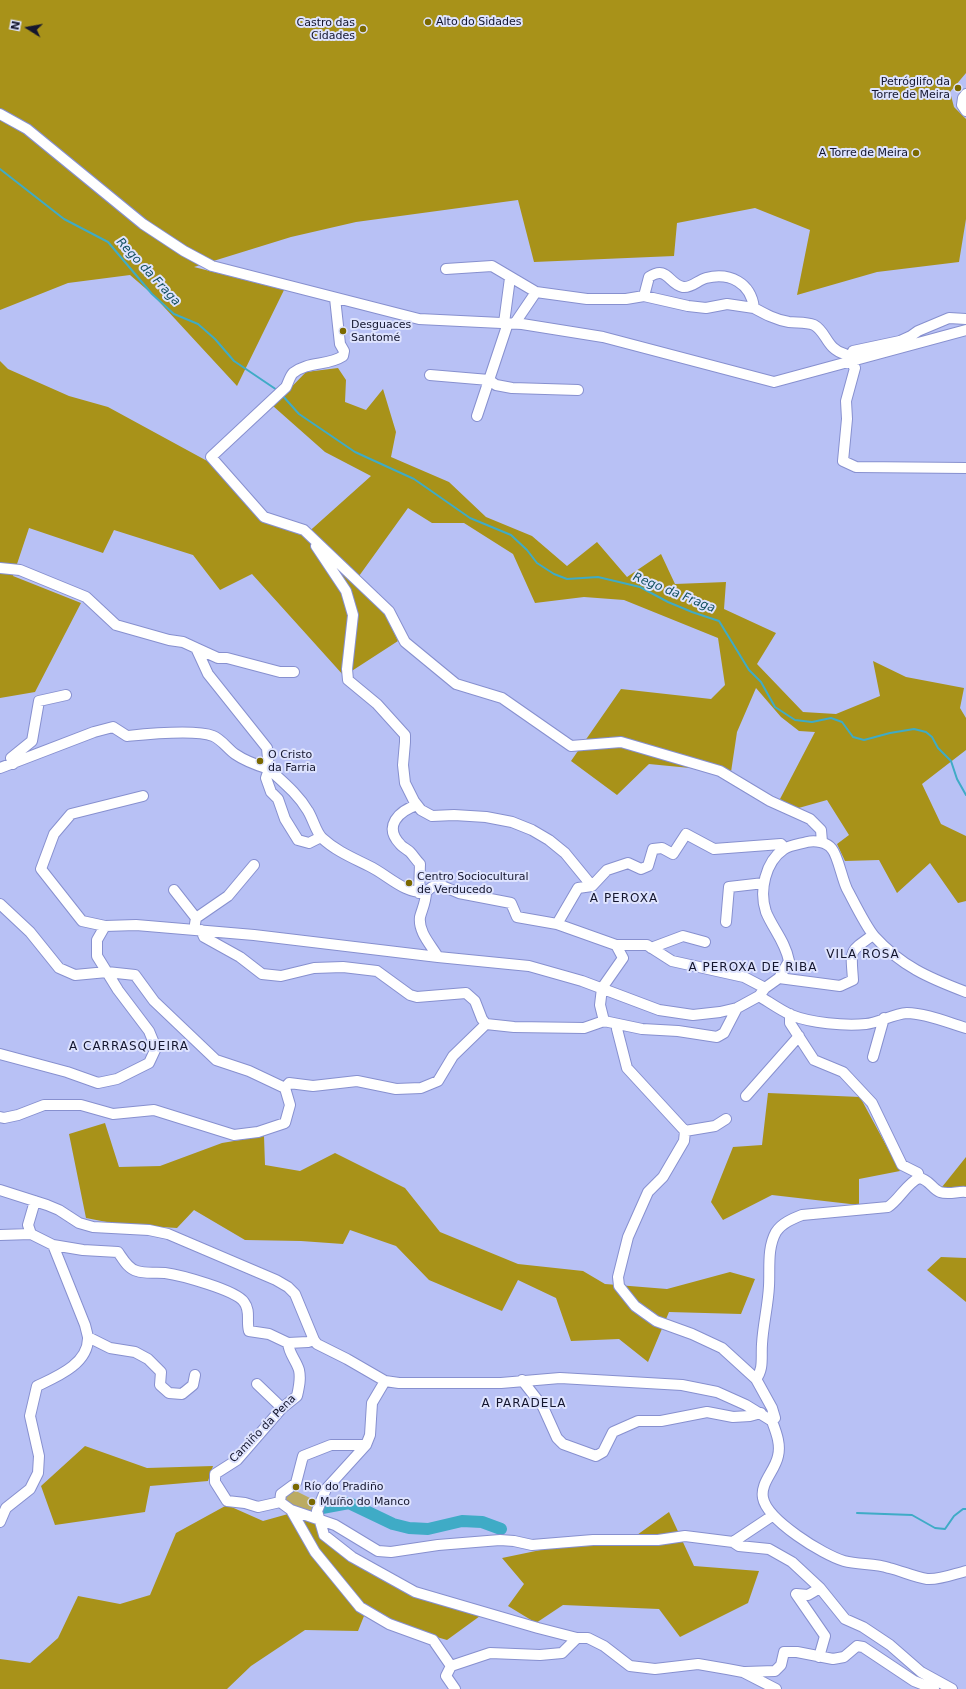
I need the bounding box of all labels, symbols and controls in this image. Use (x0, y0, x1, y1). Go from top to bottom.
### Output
north arrow (8, 8, 48, 48)
place label: Alto do Sidades (436, 15, 522, 29)
place label: Castro das Cidades (297, 16, 355, 42)
marker: Alto do Sidades (423, 17, 433, 27)
text: N (8, 20, 23, 31)
marker: Castro das Cidades (358, 24, 368, 34)
place label: Petróglifo da Torre de Meira (872, 75, 950, 101)
marker: Petróglifo da Torre de Meira (953, 83, 963, 93)
place label: A Torre de Meira (819, 146, 908, 160)
marker: A Torre de Meira (911, 148, 921, 158)
water label: Rego da Fraga (113, 235, 183, 309)
place label: Desguaces Santomé (351, 318, 411, 344)
marker: Desguaces Santomé (338, 326, 348, 336)
water label: Rego da Fraga (631, 570, 717, 616)
place label: O Cristo da Farria (268, 748, 316, 774)
marker: O Cristo da Farria (255, 756, 265, 766)
place label: Centro Sociocultural de Verducedo (417, 870, 528, 896)
marker: Centro Sociocultural de Verducedo (404, 878, 414, 888)
district label: A PEROXA (590, 892, 658, 906)
district label: VILA ROSA (826, 948, 900, 962)
district label: A PEROXA DE RIBA (688, 961, 818, 975)
district label: A CARRASQUEIRA (69, 1040, 189, 1054)
street label: Camiño da Pena (227, 1392, 299, 1466)
district label: A PARADELA (482, 1397, 566, 1411)
place label: Río do Pradiño (304, 1480, 384, 1494)
marker: Río do Pradiño (291, 1482, 301, 1492)
place label: Muíño do Manco (320, 1495, 410, 1509)
marker: Muíño do Manco (307, 1497, 317, 1507)

